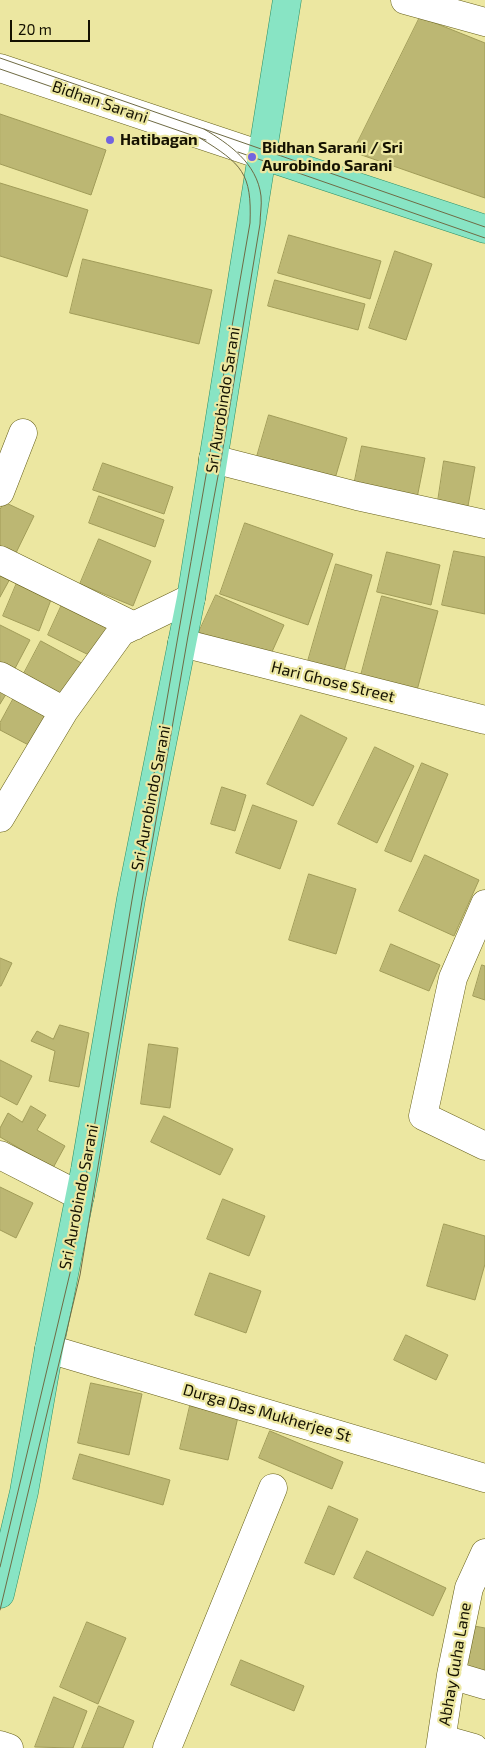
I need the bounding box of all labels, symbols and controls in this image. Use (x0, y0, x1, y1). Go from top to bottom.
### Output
scale bar (12, 10, 92, 42)
text: 20 m (18, 20, 52, 38)
street label: Bidhan Sarani (49, 77, 151, 127)
place label: Hatibagan (120, 130, 198, 150)
marker: Hatibagan (104, 134, 116, 146)
place label: Bidhan Sarani / Sri Aurobindo Sarani (262, 138, 403, 176)
marker: Bidhan Sarani / Sri Aurobindo Sarani (246, 151, 258, 163)
street label: Sri Aurobindo Sarani (202, 326, 244, 474)
street label: Hari Ghose Street (269, 657, 397, 707)
street label: Sri Aurobindo Sarani (127, 724, 175, 872)
street label: Sri Aurobindo Sarani (55, 1123, 103, 1271)
street label: Durga Das Mukherjee St (181, 1380, 353, 1446)
street label: Abhay Guha Lane (435, 1601, 475, 1727)

